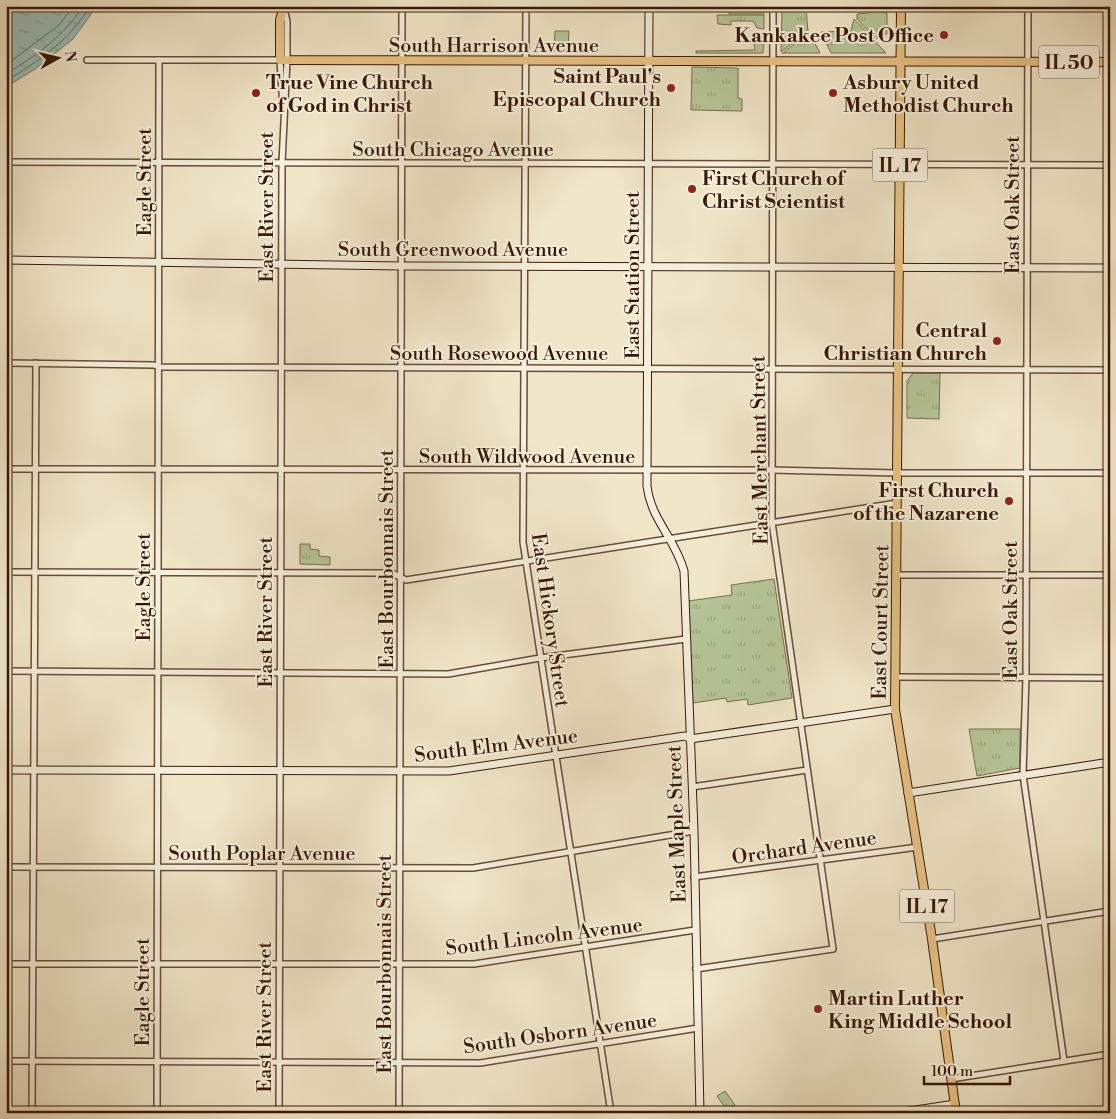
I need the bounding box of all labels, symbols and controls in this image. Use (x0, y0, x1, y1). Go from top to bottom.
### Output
place label: Kankakee Post Office (734, 24, 934, 49)
marker: Kankakee Post Office (938, 29, 950, 41)
north arrow (32, 32, 82, 82)
street label: South Harrison Avenue (389, 34, 599, 59)
road number: IL 50 (1039, 46, 1099, 78)
text: N (60, 50, 80, 63)
place label: Saint Paul's Episcopal Church (493, 65, 662, 113)
place label: True Vine Church of God in Christ (266, 71, 434, 119)
place label: Asbury United Methodist Church (842, 71, 1014, 119)
marker: Saint Paul's Episcopal Church (665, 82, 677, 94)
marker: True Vine Church of God in Christ (250, 87, 262, 99)
marker: Asbury United Methodist Church (827, 87, 839, 99)
street label: Eagle Street (133, 128, 158, 236)
street label: East River Street (255, 131, 280, 283)
street label: East Oak Street (1001, 136, 1026, 274)
street label: South Chicago Avenue (352, 138, 554, 163)
road number: IL 17 (872, 148, 928, 182)
place label: First Church of Christ Scientist (702, 167, 847, 215)
marker: First Church of Christ Scientist (686, 183, 698, 195)
street label: East Station Street (621, 191, 646, 359)
street label: South Greenwood Avenue (338, 238, 568, 263)
place label: Central Christian Church (824, 319, 988, 367)
marker: Central Christian Church (991, 335, 1003, 347)
street label: South Rosewood Avenue (390, 342, 608, 367)
street label: East Merchant Street (746, 355, 775, 545)
street label: South Wildwood Avenue (419, 445, 635, 470)
street label: East Bourbonnais Street (375, 449, 400, 669)
place label: First Church of the Nazarene (853, 479, 1000, 527)
marker: First Church of the Nazarene (1003, 495, 1015, 507)
street label: East Hickory Street (525, 531, 574, 709)
street label: Eagle Street (132, 533, 157, 641)
street label: East River Street (254, 536, 279, 688)
street label: East Oak Street (999, 541, 1024, 679)
street label: East Court Street (868, 544, 895, 700)
street label: South Elm Avenue (413, 724, 579, 769)
street label: East Maple Street (662, 745, 693, 903)
street label: Orchard Avenue (730, 826, 878, 871)
street label: South Poplar Avenue (168, 842, 356, 867)
street label: East Bourbonnais Street (373, 854, 398, 1074)
road number: IL 17 (900, 889, 954, 922)
street label: South Lincoln Avenue (444, 913, 644, 962)
street label: Eagle Street (131, 938, 156, 1046)
street label: East River Street (253, 941, 278, 1093)
place label: Martin Luther King Middle School (828, 987, 1013, 1035)
marker: Martin Luther King Middle School (812, 1003, 824, 1015)
street label: South Osborn Avenue (462, 1009, 659, 1060)
scale bar (924, 1054, 1010, 1086)
text: 100 m (931, 1062, 973, 1081)

